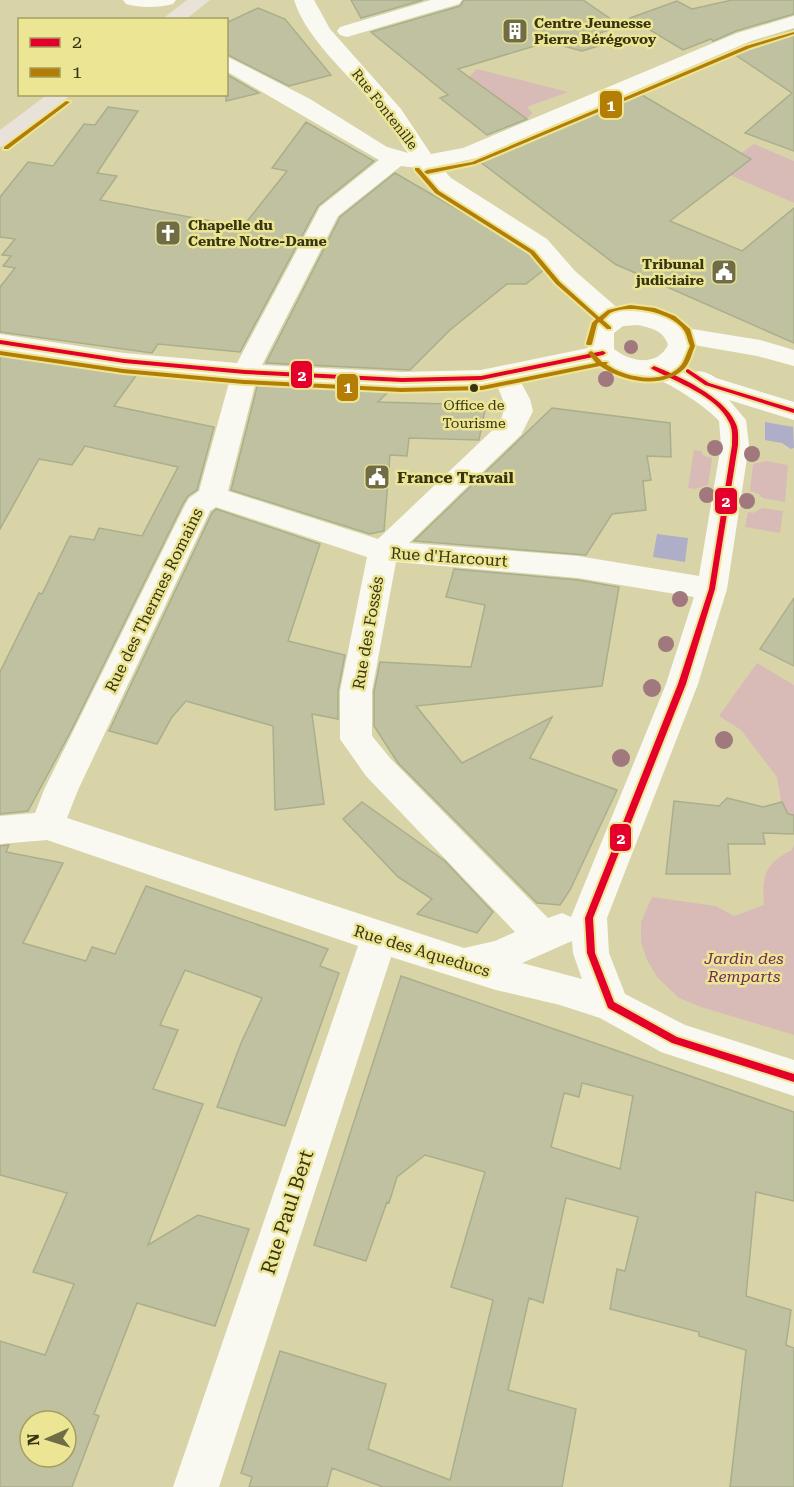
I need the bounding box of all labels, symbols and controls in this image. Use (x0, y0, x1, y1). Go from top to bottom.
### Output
place label: Centre Jeunesse Pierre Bérégovoy (534, 15, 657, 47)
building icon: Centre Jeunesse Pierre Bérégovoy (500, 16, 530, 46)
legend (18, 18, 228, 96)
text: 2 (72, 31, 82, 52)
text: 1 (72, 61, 82, 82)
street label: Rue Fontenille (349, 66, 421, 153)
line badge: 1 (599, 90, 623, 119)
text: 1 (607, 96, 616, 115)
place label: Chapelle du Centre Notre-Dame (188, 217, 327, 249)
church icon: Chapelle du Centre Notre-Dame (153, 218, 183, 248)
place label: Tribunal judiciaire (634, 256, 704, 288)
public building icon: Tribunal judiciaire (709, 257, 739, 287)
line badge: 2 (290, 360, 313, 389)
text: 2 (298, 366, 307, 385)
line badge: 1 (336, 373, 359, 402)
text: 1 (344, 378, 353, 397)
marker: Office de Tourisme (468, 382, 480, 394)
place label: Office de Tourisme (442, 397, 506, 431)
public building icon: France Travail (362, 462, 392, 492)
place label: France Travail (397, 468, 514, 487)
line badge: 2 (714, 487, 738, 515)
text: 2 (722, 492, 731, 511)
street label: Rue des Thermes Romains (101, 504, 207, 695)
street label: Rue d'Harcourt (390, 543, 508, 571)
street label: Rue des Fossés (349, 575, 387, 691)
line badge: 2 (609, 823, 632, 852)
text: 2 (617, 829, 626, 848)
street label: Rue des Aqueducs (352, 921, 493, 981)
park label: Jardin des Remparts (703, 949, 784, 986)
street label: Rue Paul Bert (256, 1146, 319, 1277)
north arrow (18, 1409, 78, 1469)
text: N (24, 1433, 43, 1446)

